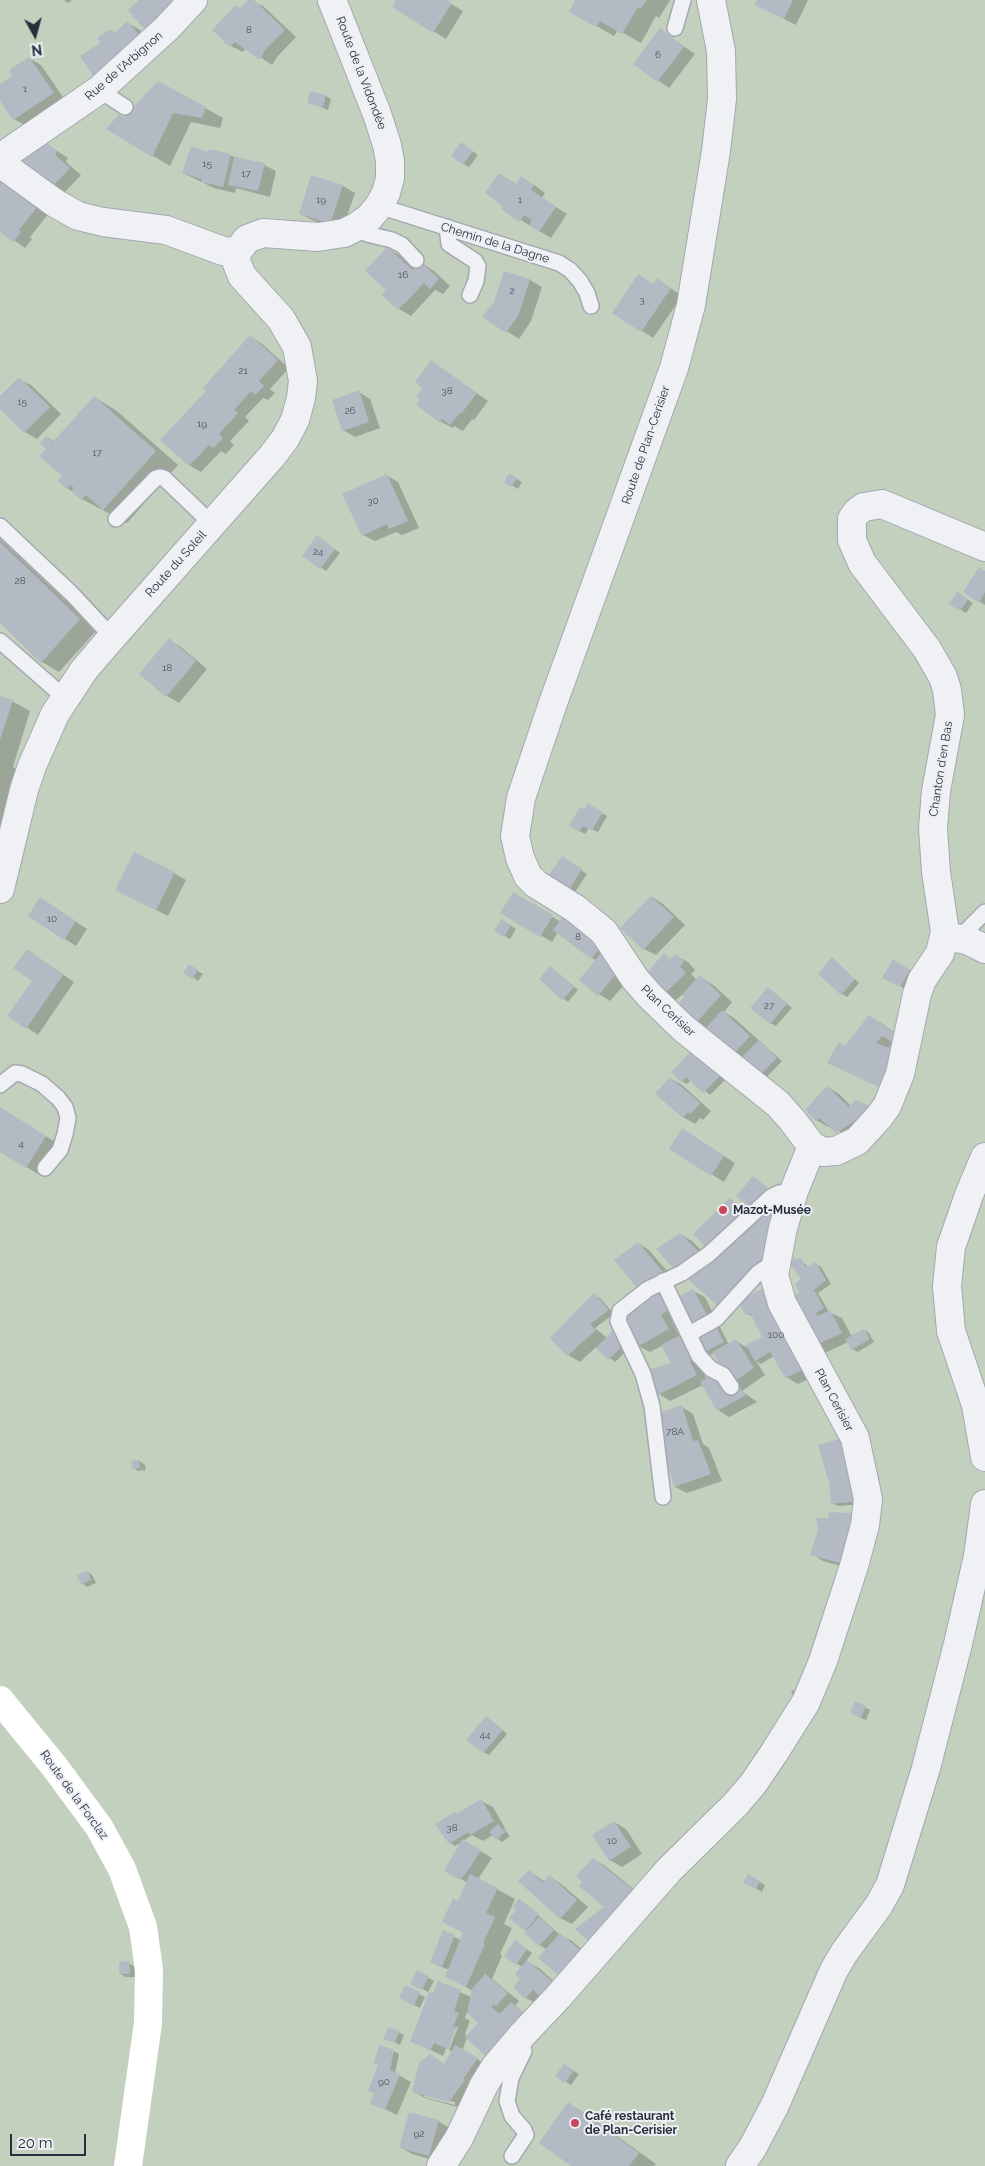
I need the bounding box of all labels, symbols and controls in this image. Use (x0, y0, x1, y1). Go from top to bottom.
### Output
north arrow (10, 10, 60, 60)
street label: Route de la Vidondée (333, 14, 389, 132)
house number: 8 (246, 24, 252, 36)
street label: Rue de l'Arbignon (82, 28, 166, 104)
text: N (31, 41, 43, 58)
house number: 6 (655, 49, 661, 61)
house number: 1 (23, 83, 27, 95)
house number: 15 (202, 158, 212, 170)
house number: 17 (241, 168, 251, 180)
house number: 19 (316, 194, 326, 206)
house number: 1 (518, 194, 522, 206)
street label: Chemin de la Dagne (439, 220, 551, 266)
house number: 16 (398, 269, 408, 281)
house number: 2 (509, 285, 515, 297)
house number: 3 (639, 294, 645, 306)
house number: 21 (238, 365, 248, 377)
street label: Route de Plan-Cerisier (619, 384, 673, 506)
house number: 38 (441, 385, 453, 397)
house number: 15 (17, 396, 27, 408)
house number: 26 (344, 405, 356, 417)
house number: 19 (197, 418, 207, 430)
house number: 17 (92, 447, 102, 459)
house number: 30 (367, 495, 379, 507)
street label: Route du Soleil (142, 528, 210, 600)
house number: 24 (313, 546, 323, 558)
house number: 28 (14, 575, 26, 587)
house number: 18 (162, 662, 172, 674)
street label: Chanton d'en Bas (926, 720, 956, 818)
house number: 10 (47, 913, 57, 925)
house number: 8 (575, 931, 581, 943)
street label: Plan Cerisier (638, 982, 698, 1040)
house number: 27 (764, 1000, 774, 1012)
house number: 4 (18, 1138, 24, 1150)
place label: Mazot-Musée (733, 1203, 811, 1217)
marker: Mazot-Musée (717, 1204, 729, 1216)
house number: 100 (768, 1329, 784, 1341)
street label: Plan Cerisier (811, 1366, 857, 1434)
house number: 78A (666, 1426, 684, 1438)
house number: 44 (480, 1729, 490, 1741)
street label: Route de la Forclaz (37, 1748, 111, 1842)
house number: 38 (446, 1822, 458, 1834)
house number: 10 (607, 1835, 617, 1847)
house number: 90 (378, 2076, 390, 2088)
place label: Café restaurant de Plan-Cerisier (585, 2109, 677, 2137)
marker: Café restaurant de Plan-Cerisier (569, 2117, 581, 2129)
scale bar (12, 2124, 89, 2156)
house number: 92 (413, 2128, 425, 2140)
text: 20 m (18, 2134, 53, 2152)

